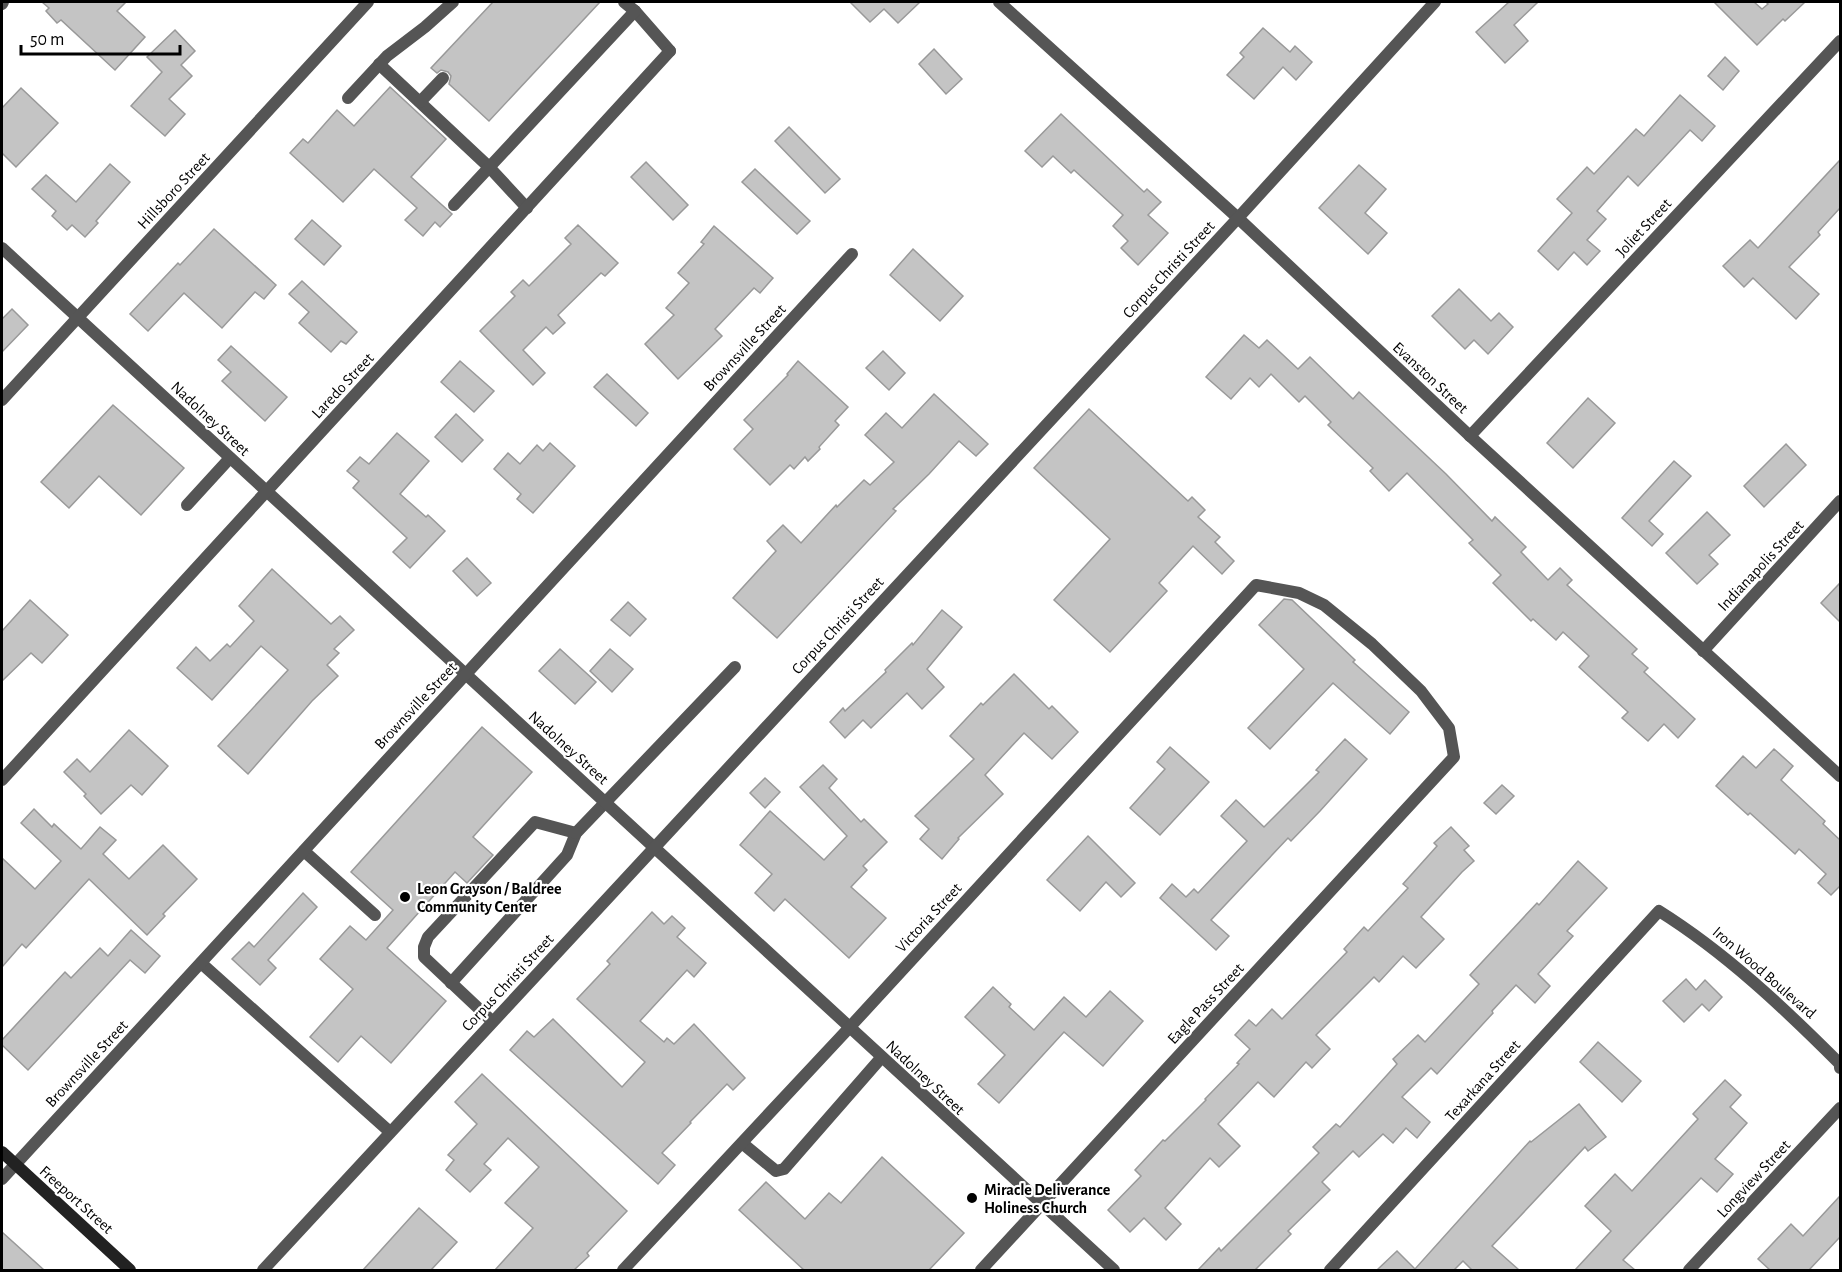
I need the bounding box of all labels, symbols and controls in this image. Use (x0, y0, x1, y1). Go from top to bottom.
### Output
scale bar (21, 18, 180, 56)
text: 50 m (30, 31, 64, 49)
street label: Hillsboro Street (135, 149, 213, 232)
street label: Joliet Street (1613, 195, 1675, 260)
street label: Corpus Christi Street (1120, 218, 1218, 321)
street label: Brownsville Street (701, 301, 789, 394)
street label: Evanston Street (1390, 339, 1471, 416)
street label: Laredo Street (309, 350, 377, 421)
street label: Nadolney Street (167, 378, 253, 460)
street label: Indianapolis Street (1715, 517, 1807, 614)
street label: Corpus Christi Street (789, 574, 887, 677)
street label: Brownsville Street (372, 659, 460, 752)
street label: Nadolney Street (525, 708, 611, 788)
street label: Victoria Street (893, 880, 965, 955)
place label: Leon Grayson / Baldree Community Center (417, 881, 562, 916)
marker: Leon Grayson / Baldree Community Center (398, 890, 412, 904)
street label: Iron Wood Boulevard (1710, 924, 1819, 1022)
street label: Corpus Christi Street (459, 931, 557, 1034)
street label: Eagle Pass Street (1164, 960, 1247, 1047)
street label: Brownsville Street (43, 1017, 131, 1110)
street label: Nadolney Street (882, 1037, 968, 1119)
street label: Texarkana Street (1442, 1037, 1523, 1124)
street label: Longview Street (1714, 1137, 1793, 1220)
street label: Freeport Street (37, 1163, 116, 1237)
place label: Miracle Deliverance Holiness Church (984, 1182, 1111, 1216)
marker: Miracle Deliverance Holiness Church (965, 1191, 979, 1205)

